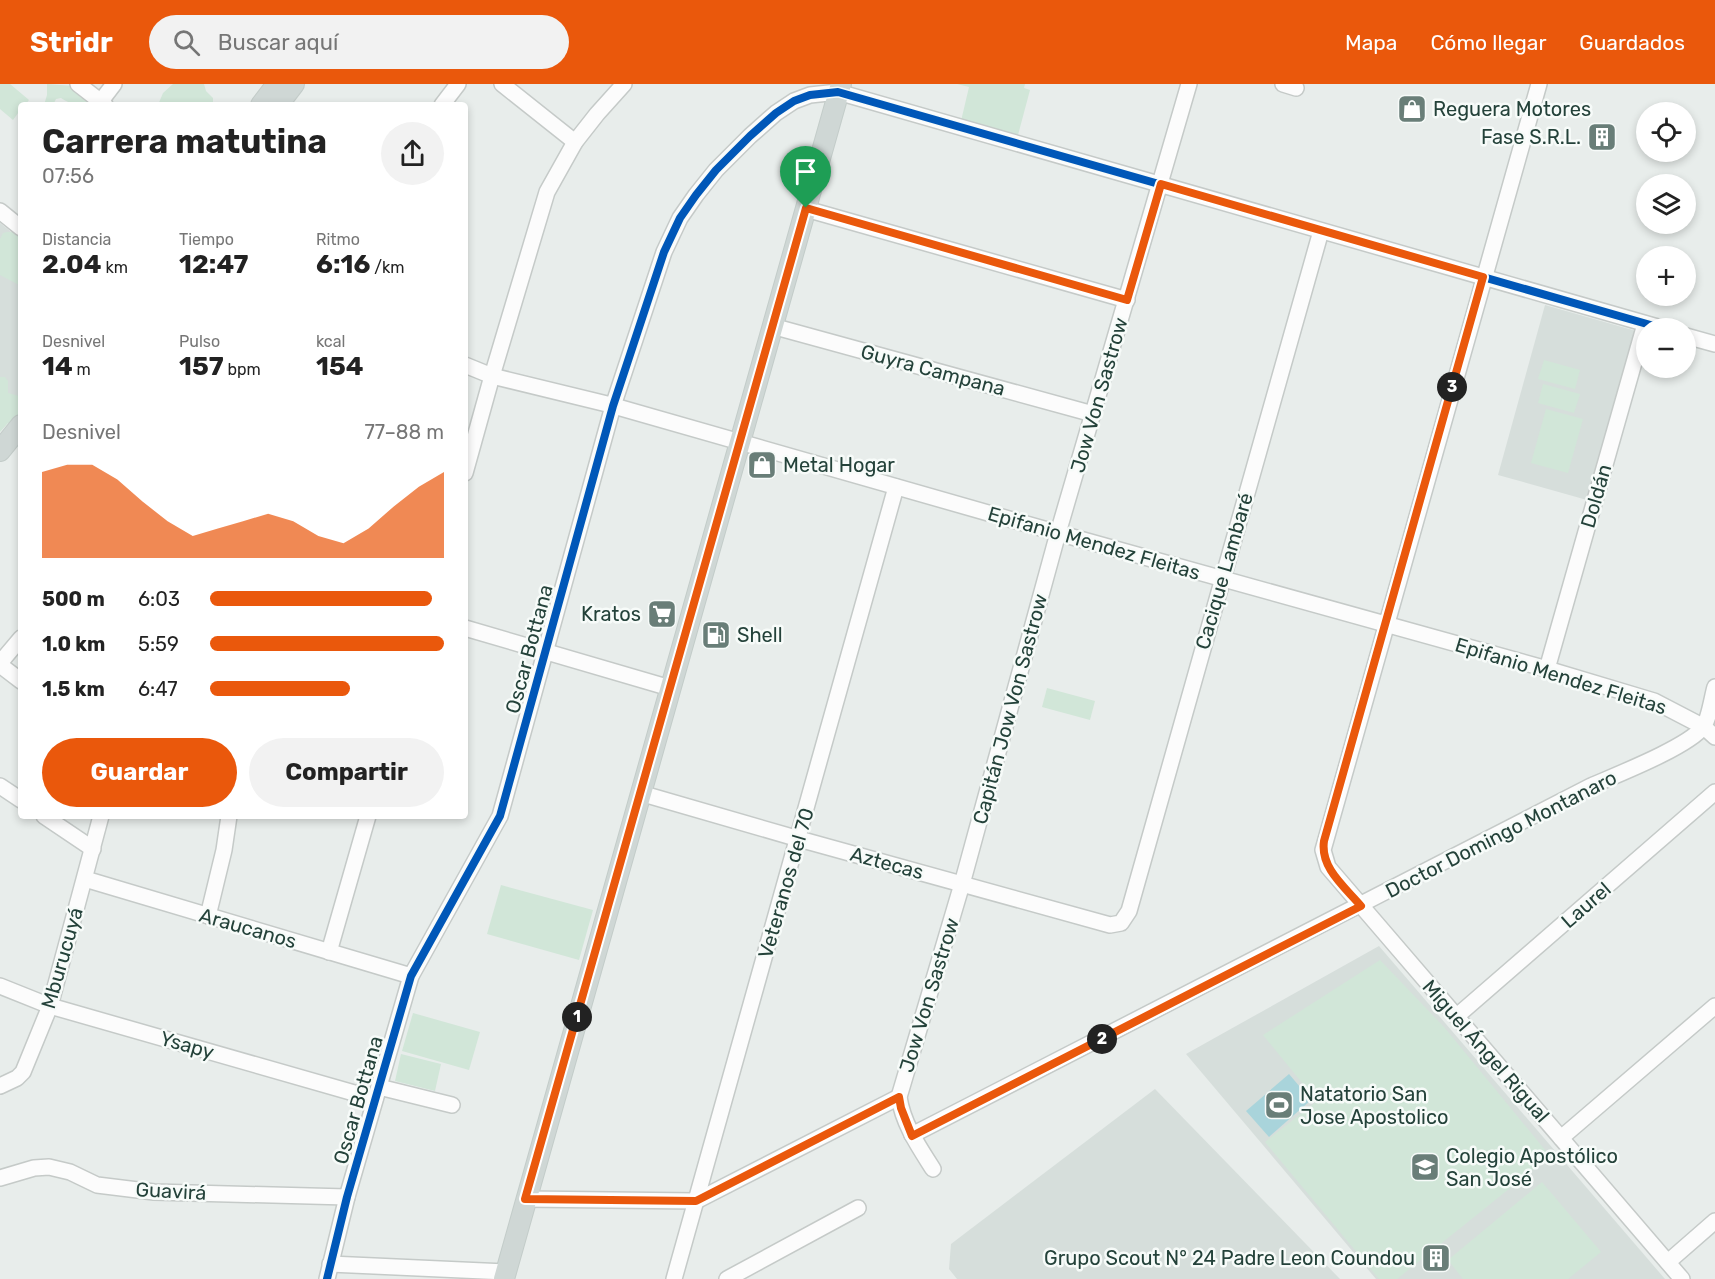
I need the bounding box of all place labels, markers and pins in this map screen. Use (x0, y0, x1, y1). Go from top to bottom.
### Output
shop icon: Reguera Motores (1396, 93, 1428, 125)
place label: Reguera Motores (1433, 97, 1591, 121)
building icon: Fase S.R.L. (1586, 121, 1618, 153)
place label: Fase S.R.L. (1481, 125, 1581, 149)
pin (780, 146, 831, 208)
pin: 3 (1437, 372, 1467, 402)
shop icon: Metal Hogar (746, 449, 778, 481)
place label: Metal Hogar (783, 453, 895, 477)
supermarket icon: Kratos (646, 598, 678, 630)
place label: Kratos (581, 602, 641, 626)
fuel station icon: Shell (700, 619, 732, 651)
place label: Shell (737, 623, 783, 647)
pin: 1 (562, 1002, 592, 1032)
pin: 2 (1087, 1024, 1117, 1054)
place label: Natatorio San Jose Apostolico (1300, 1082, 1448, 1129)
sports icon: Natatorio San Jose Apostolico (1263, 1089, 1295, 1121)
place label: Colegio Apostólico San José (1446, 1144, 1618, 1191)
school or university icon: Colegio Apostólico San José (1409, 1151, 1441, 1183)
building icon: Grupo Scout N° 24 Padre Leon Coundou (1420, 1242, 1452, 1274)
place label: Grupo Scout N° 24 Padre Leon Coundou (1044, 1246, 1415, 1270)

